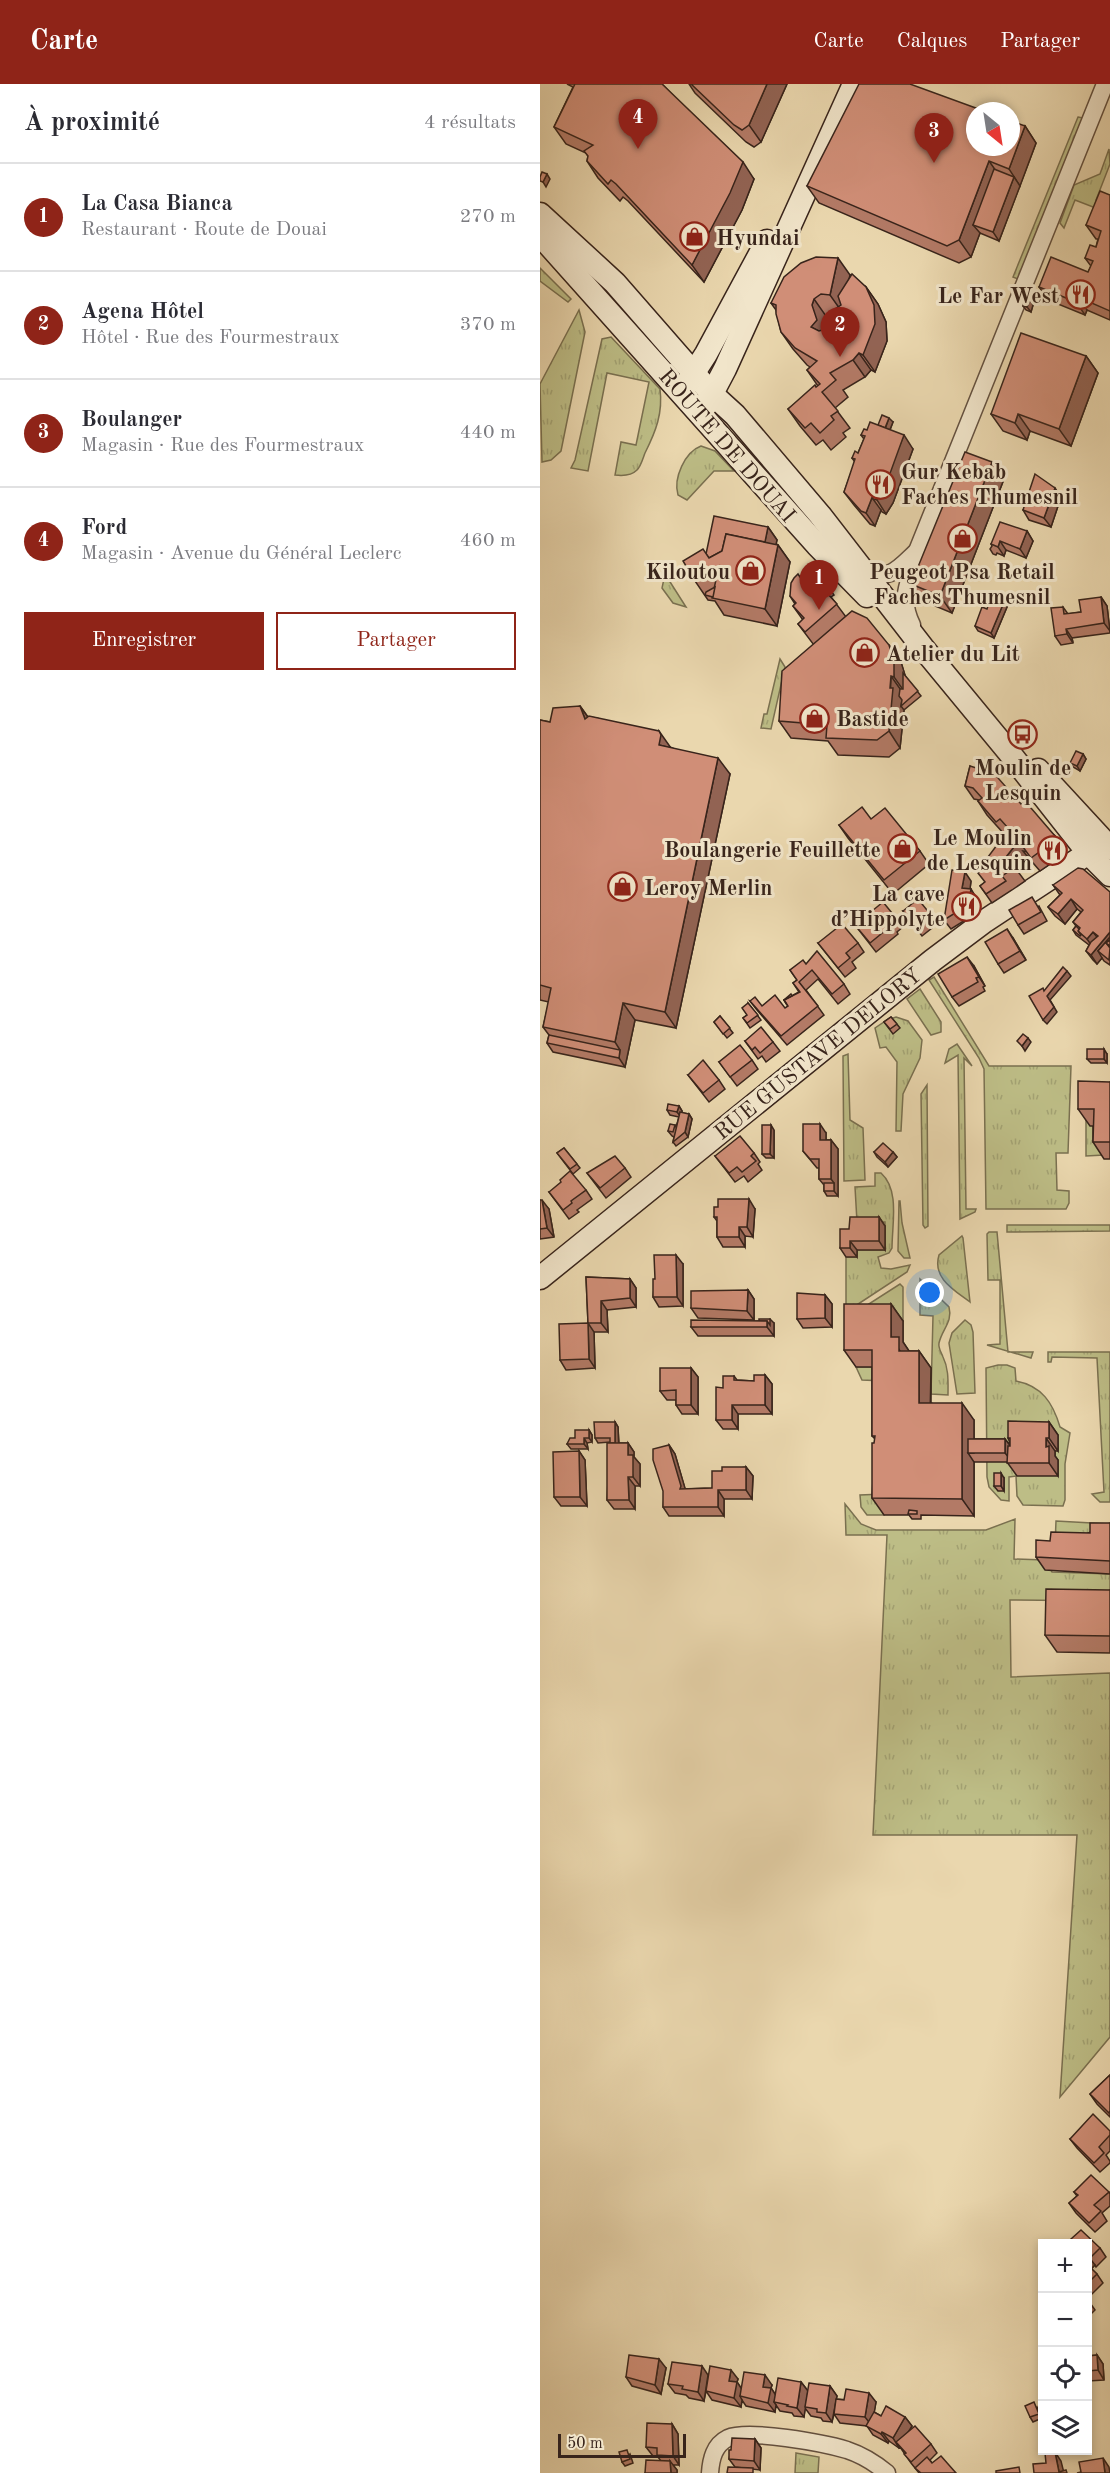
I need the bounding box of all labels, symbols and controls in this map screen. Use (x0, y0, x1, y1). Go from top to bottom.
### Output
text: Carte (30, 28, 98, 56)
text: Carte (814, 31, 864, 52)
text: Calques (897, 31, 967, 52)
text: Partager (1000, 31, 1080, 52)
pin: 4 (618, 100, 658, 149)
north arrow (966, 102, 1020, 156)
text: À proximité (24, 110, 160, 136)
text: 4 résultats (424, 113, 516, 133)
pin: 3 (914, 113, 954, 163)
text: La Casa Bianca (81, 193, 233, 215)
text: 1 (38, 207, 49, 227)
text: 270 m (460, 207, 516, 227)
text: Restaurant · Route de Douai (81, 220, 327, 240)
shop icon: Hyundai (679, 221, 711, 253)
place label: Hyundai (716, 228, 800, 250)
restaurant icon: Le Far West (1064, 279, 1096, 311)
place label: Le Far West (937, 286, 1059, 308)
text: Agena Hôtel (81, 301, 204, 323)
pin: 2 (820, 308, 860, 357)
text: 2 (38, 315, 49, 335)
text: 370 m (460, 315, 516, 335)
text: Hôtel · Rue des Fourmestraux (81, 328, 340, 348)
street label: ROUTE DE DOUAI (654, 365, 799, 527)
text: Boulanger (81, 409, 182, 431)
text: 3 (38, 423, 49, 443)
text: 440 m (460, 423, 516, 443)
text: Magasin · Rue des Fourmestraux (81, 436, 365, 456)
place label: Gur Kebab Faches Thumesnil (901, 462, 1078, 509)
restaurant icon: Gur Kebab Faches Thumesnil (864, 468, 896, 500)
text: Ford (81, 517, 127, 539)
shop icon: Peugeot Psa Retail Faches Thumesnil (946, 523, 978, 555)
text: 4 (38, 531, 49, 551)
text: 460 m (460, 531, 516, 551)
text: Magasin · Avenue du Général Leclerc (81, 544, 401, 564)
shop icon: Kiloutou (735, 555, 767, 587)
pin: 1 (800, 560, 838, 610)
place label: Kiloutou (645, 562, 730, 584)
place label: Peugeot Psa Retail Faches Thumesnil (869, 562, 1055, 609)
button: Enregistrer (24, 612, 264, 670)
button: Partager (276, 612, 516, 670)
shop icon: Atelier du Lit (849, 637, 881, 669)
place label: Atelier du Lit (886, 644, 1020, 666)
shop icon: Bastide (799, 702, 831, 734)
place label: Bastide (836, 709, 909, 731)
bus stop icon: Moulin de Lesquin (1007, 719, 1039, 751)
place label: Moulin de Lesquin (975, 758, 1071, 805)
place label: Le Moulin de Lesquin (927, 828, 1032, 875)
shop icon: Boulangerie Feuillette (886, 833, 918, 865)
restaurant icon: Le Moulin de Lesquin (1037, 834, 1069, 866)
place label: Boulangerie Feuillette (664, 840, 881, 862)
shop icon: Leroy Merlin (607, 871, 639, 903)
place label: Leroy Merlin (644, 878, 772, 900)
place label: La cave d’Hippolyte (831, 884, 945, 931)
restaurant icon: La cave d’Hippolyte (950, 890, 982, 922)
street label: RUE GUSTAVE DELORY (711, 965, 926, 1145)
your location (915, 1278, 944, 1307)
map controls (1038, 2239, 1092, 2455)
button: + (1038, 2239, 1092, 2293)
button: − (1038, 2293, 1092, 2347)
button: locate (1038, 2347, 1092, 2401)
button: layers (1038, 2401, 1092, 2455)
scale bar (558, 2431, 686, 2458)
text: 50 m (567, 2436, 603, 2452)

